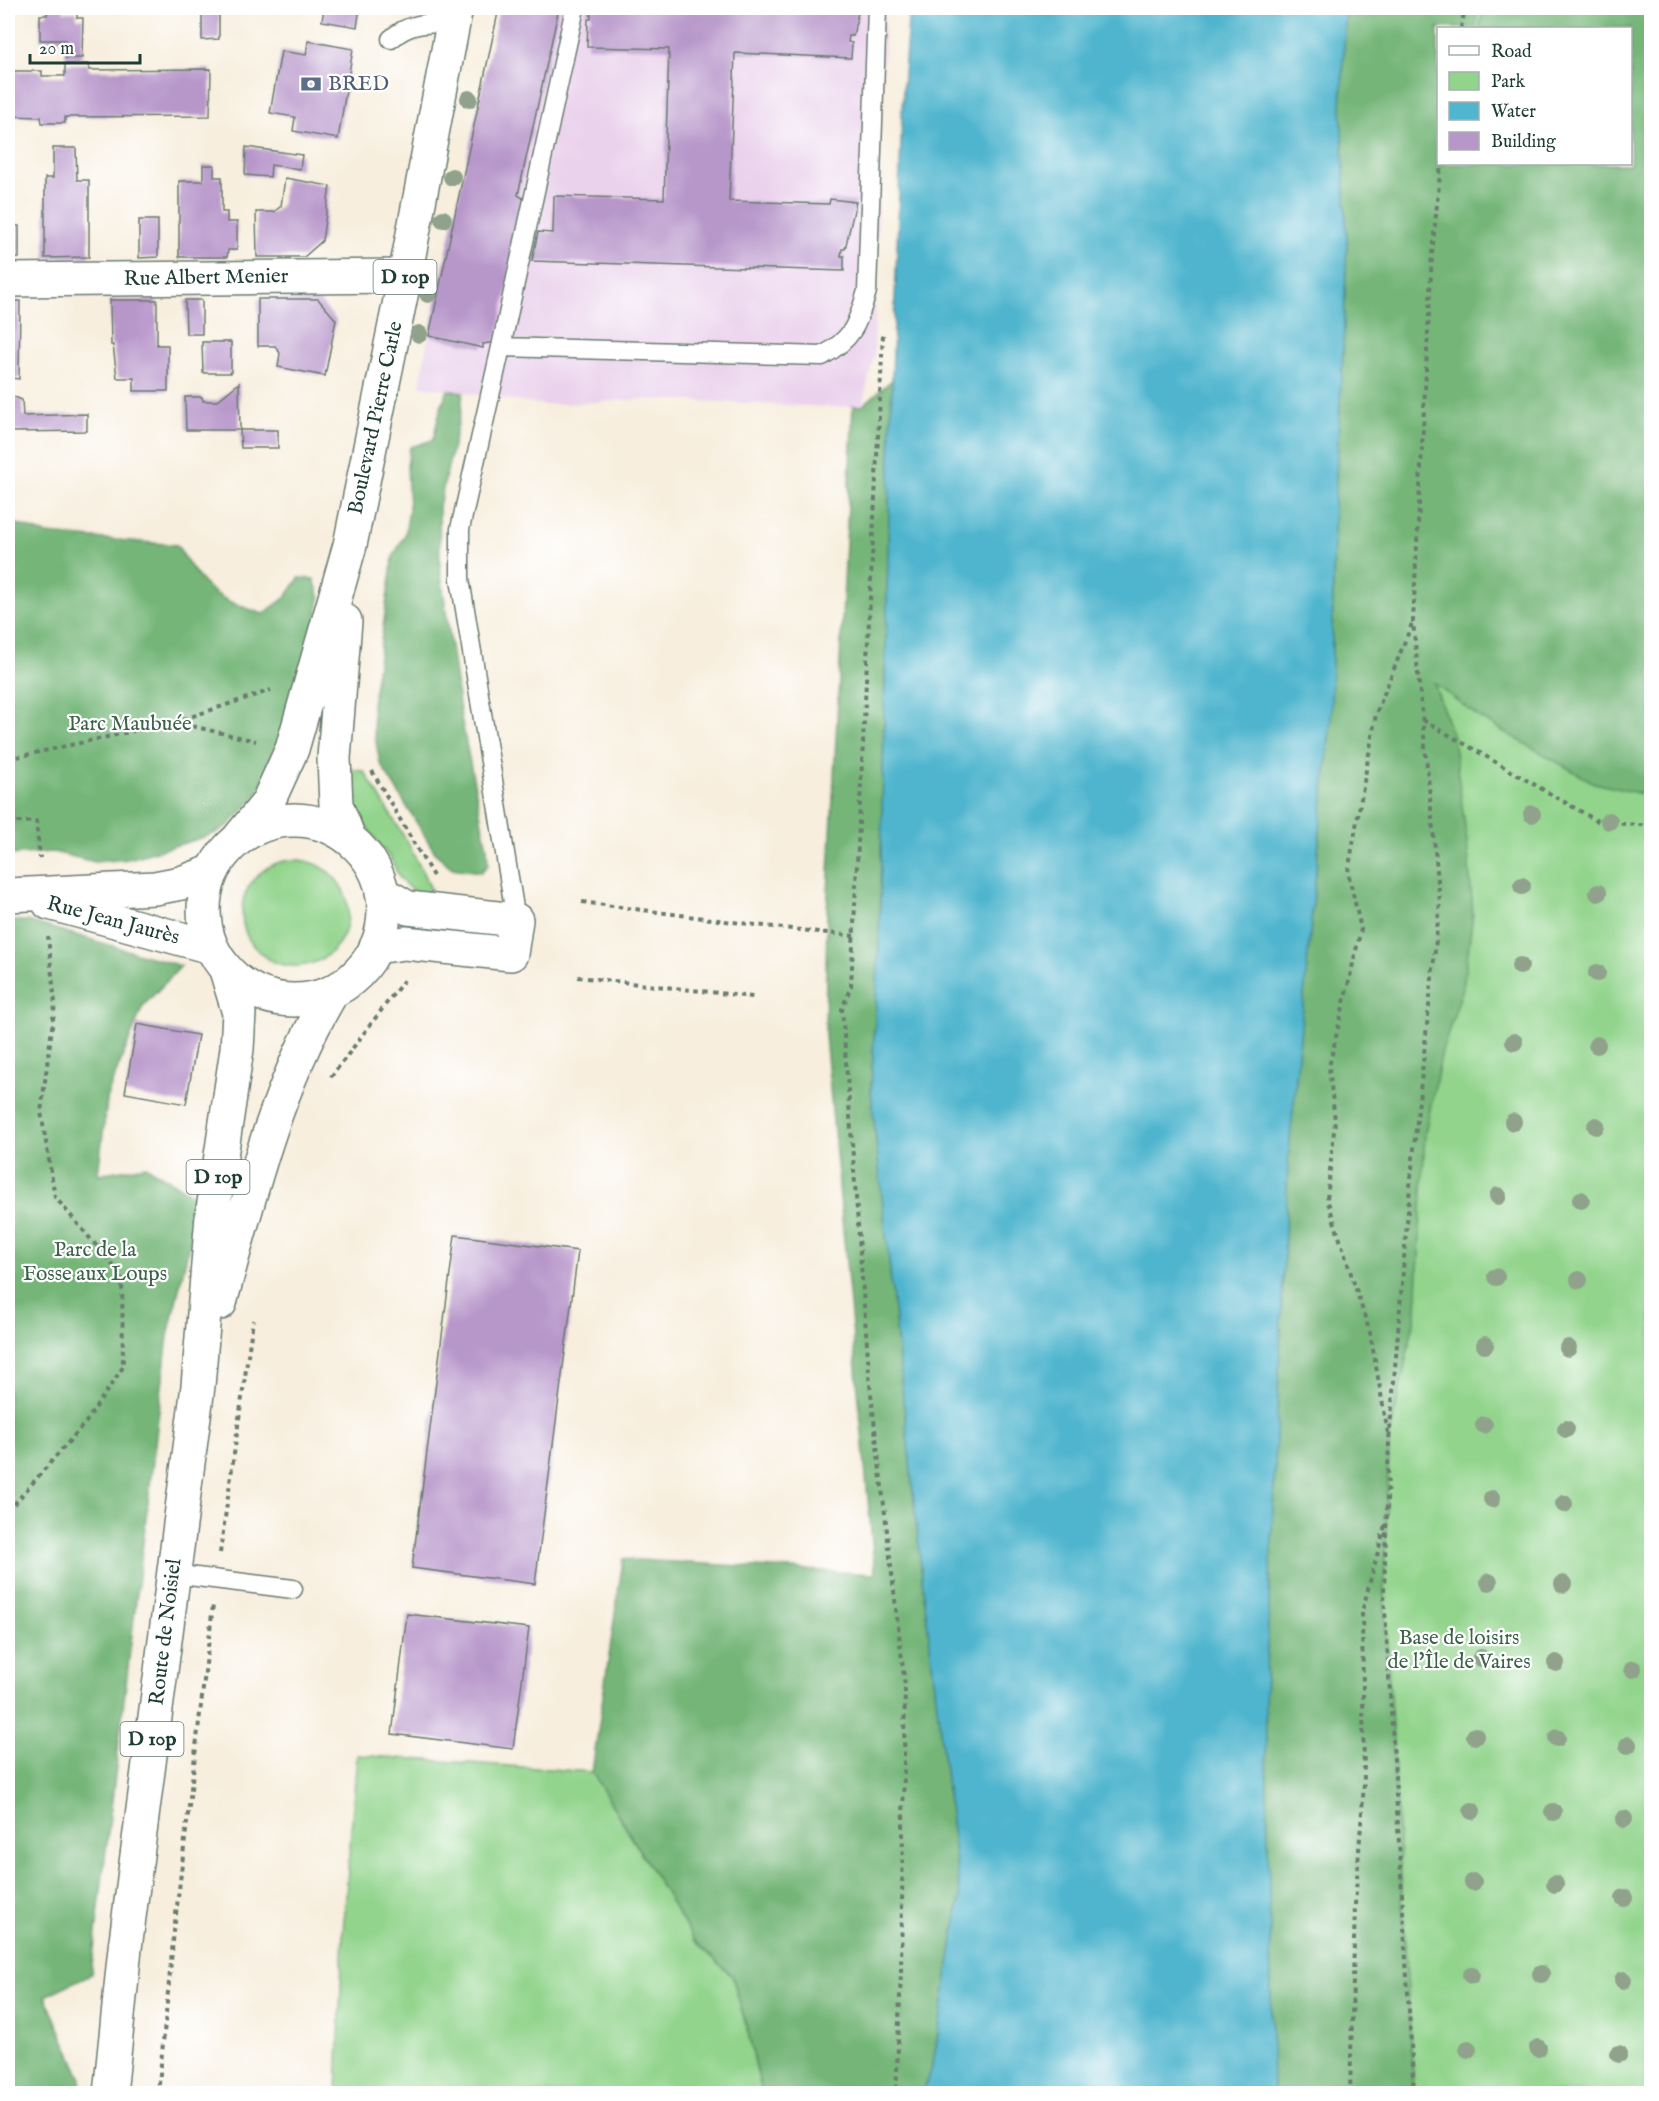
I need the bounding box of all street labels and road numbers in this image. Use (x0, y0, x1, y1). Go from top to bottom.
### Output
road number: D 10p (374, 260, 436, 294)
street label: Rue Albert Menier (123, 263, 289, 293)
street label: Boulevard Pierre Carle (342, 318, 410, 517)
street label: Rue Jean Jaurès (44, 890, 182, 952)
road number: D 10p (186, 1160, 250, 1194)
street label: Route de Noisiel (144, 1557, 188, 1707)
road number: D 10p (120, 1722, 184, 1756)

